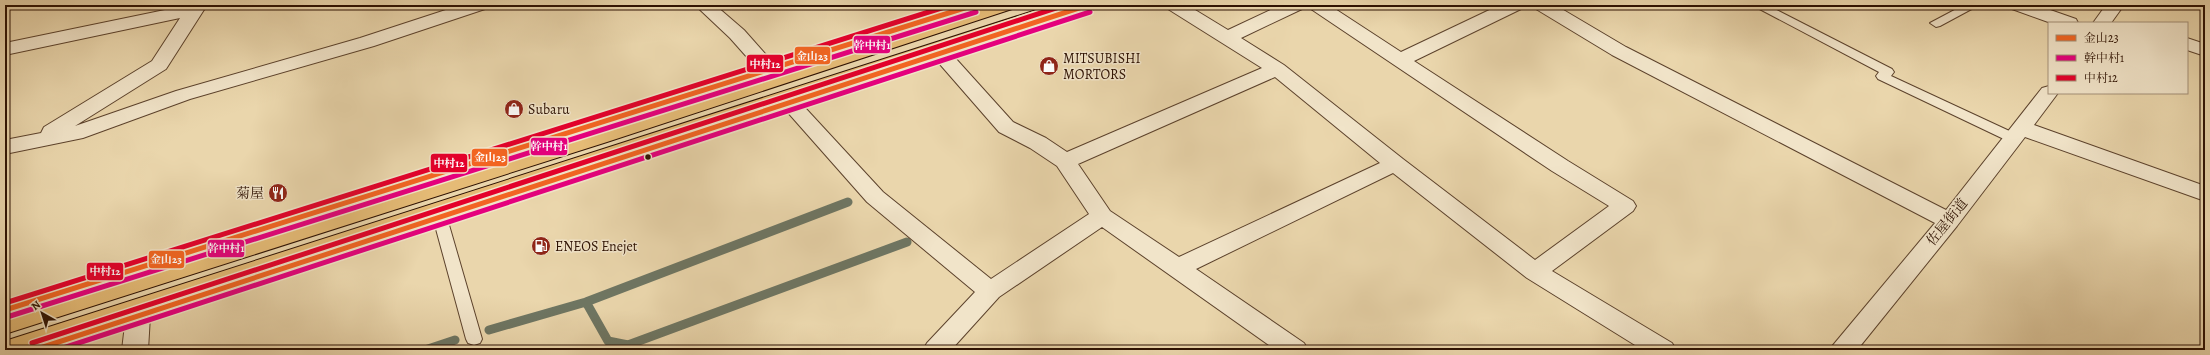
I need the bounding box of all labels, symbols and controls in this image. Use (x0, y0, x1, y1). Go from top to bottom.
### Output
legend (2048, 22, 2188, 94)
text: 金山23 (2084, 30, 2119, 46)
line badge: 幹中村1 (853, 35, 891, 54)
text: 幹中村1 (854, 38, 891, 53)
line badge: 金山23 (794, 46, 831, 65)
text: 金山23 (796, 49, 828, 64)
place label: MITSUBISHI MORTORS (1063, 49, 1141, 84)
text: 幹中村1 (2084, 50, 2124, 66)
line badge: 中村12 (746, 54, 784, 73)
shop icon: MITSUBISHI MORTORS (1038, 55, 1060, 77)
text: 中村12 (749, 57, 781, 72)
text: 中村12 (2084, 70, 2118, 86)
shop icon: Subaru (503, 98, 525, 120)
place label: Subaru (528, 100, 570, 119)
line badge: 幹中村1 (530, 137, 568, 156)
text: 幹中村1 (531, 139, 568, 154)
line badge: 金山23 (471, 148, 508, 167)
text: 金山23 (474, 150, 506, 165)
unlabelled marker (643, 152, 653, 162)
line badge: 中村12 (430, 153, 468, 173)
text: 中村12 (433, 156, 465, 171)
restaurant icon: 菊屋 (267, 182, 289, 204)
place label: 菊屋 (236, 184, 264, 203)
street label: 佐屋街道 (1922, 194, 1972, 250)
fuel station icon: ENEOS Enejet (530, 235, 552, 257)
place label: ENEOS Enejet (555, 237, 638, 256)
line badge: 幹中村1 (207, 239, 245, 258)
text: 幹中村1 (208, 241, 245, 256)
line badge: 金山23 (148, 250, 185, 269)
text: 金山23 (150, 252, 182, 267)
line badge: 中村12 (86, 262, 124, 281)
text: 中村12 (89, 264, 121, 279)
north arrow (22, 293, 62, 333)
text: N (28, 297, 44, 314)

